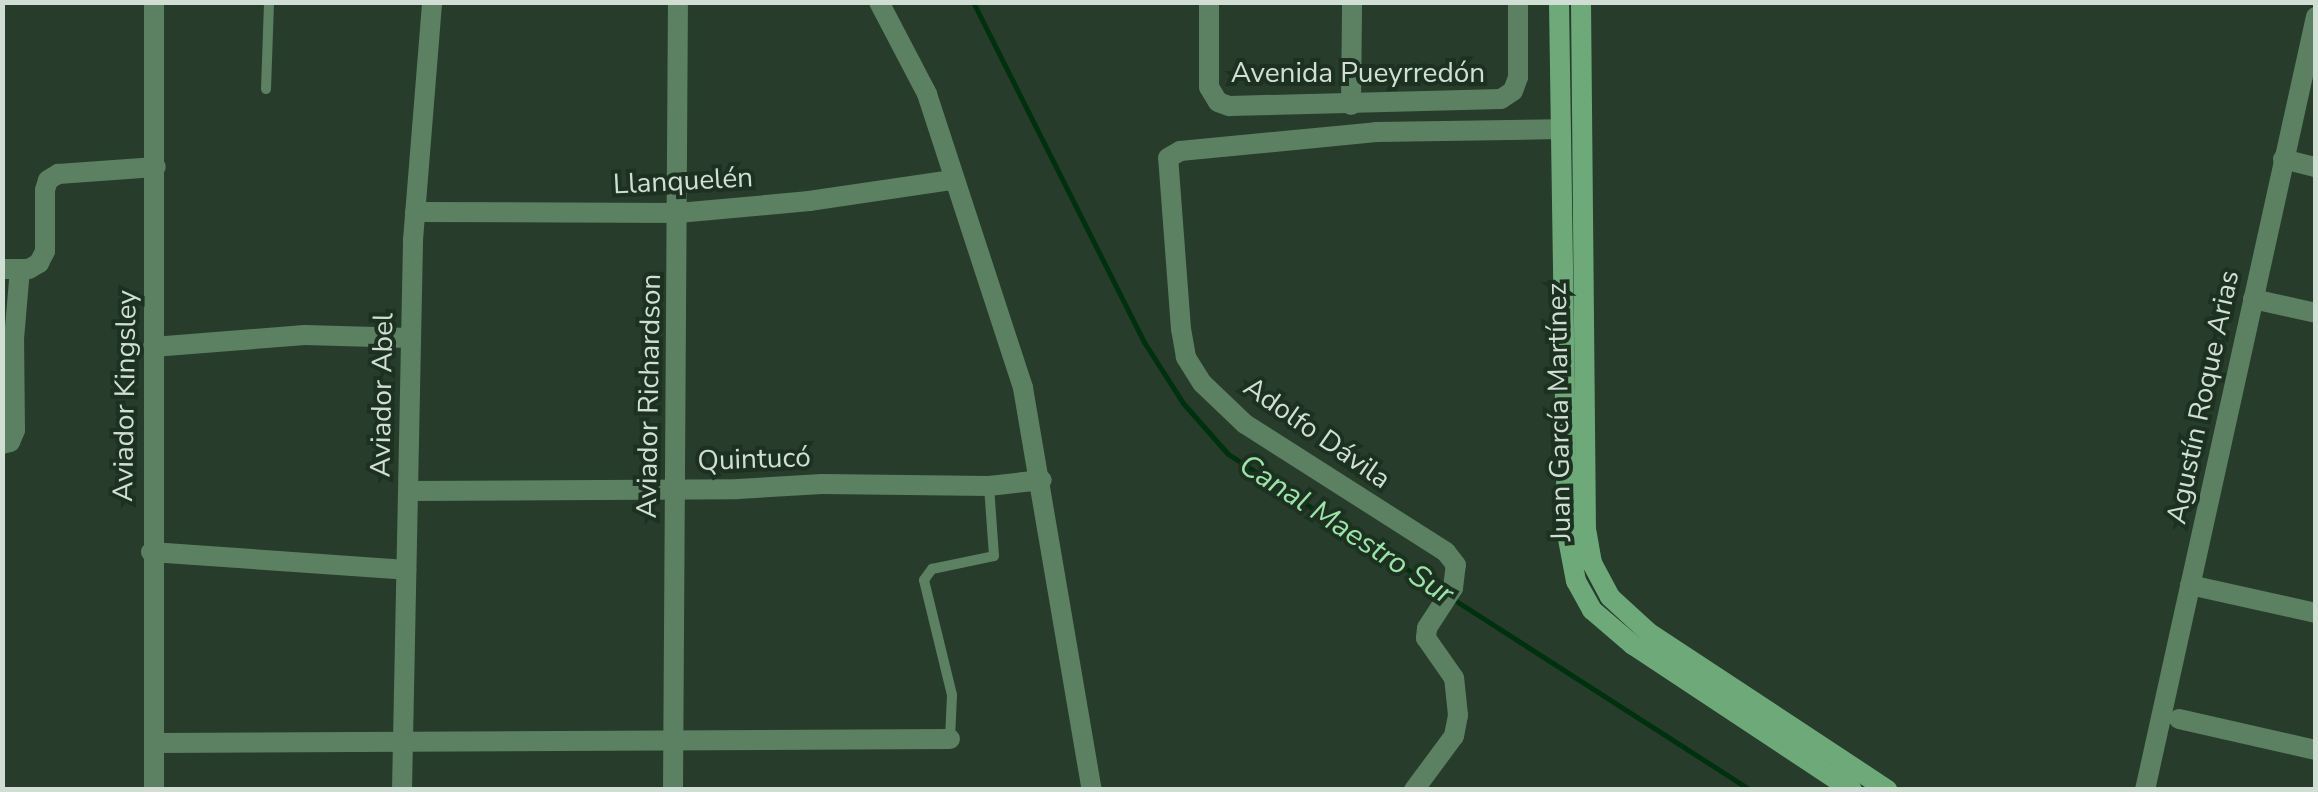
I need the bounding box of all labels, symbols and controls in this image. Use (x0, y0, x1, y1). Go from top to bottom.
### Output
street label: Avenida Pueyrredón (1231, 56, 1485, 90)
street label: Llanquelén (612, 161, 754, 201)
street label: Agustín Roque Arias (2160, 267, 2246, 527)
street label: Aviador Richardson (630, 273, 668, 519)
street label: Juan García Martínez (1540, 282, 1578, 542)
street label: Aviador Kingsley (106, 290, 144, 502)
street label: Aviador Abel (364, 312, 400, 478)
street label: Adolfo Dávila (1237, 370, 1397, 496)
street label: Quintucó (697, 440, 811, 478)
water label: Canal Maestro Sur (1232, 447, 1460, 613)

